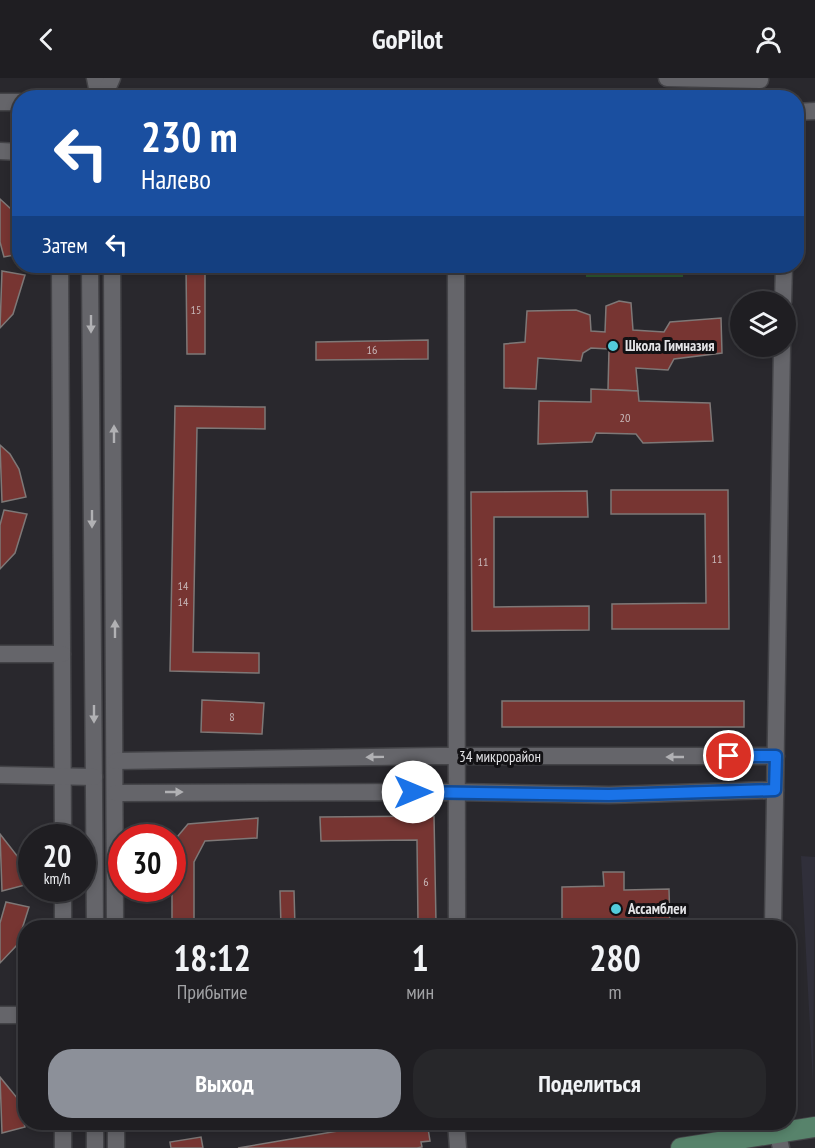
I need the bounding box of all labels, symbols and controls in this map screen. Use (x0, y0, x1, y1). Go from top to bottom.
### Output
text: GoPilot (372, 22, 443, 56)
icon: back (30, 23, 63, 56)
icon: person (752, 23, 785, 56)
text: 230 m (141, 109, 238, 164)
icon: left (42, 114, 120, 192)
text: Налево (141, 162, 211, 196)
icon: left (100, 228, 133, 261)
text: Затем (42, 231, 88, 259)
map controls (730, 291, 796, 357)
button: layers (730, 291, 796, 357)
house number: 15 (191, 302, 201, 317)
one-way arrow (86, 314, 96, 333)
place label: Школа Гимназия (625, 336, 715, 355)
marker: Школа Гимназия (606, 339, 620, 353)
house number: 16 (367, 342, 377, 357)
house number: 20 (620, 410, 630, 425)
one-way arrow (109, 425, 119, 444)
one-way arrow (87, 509, 97, 528)
house number: 11 (712, 551, 722, 566)
house number: 11 (478, 554, 488, 569)
house number: 14 (178, 578, 189, 593)
house number: 14 (178, 594, 189, 609)
one-way arrow (110, 620, 120, 639)
one-way arrow (89, 704, 99, 723)
house number: 8 (229, 709, 235, 724)
pin (703, 730, 754, 781)
icon: arrive (712, 739, 745, 772)
street label: 34 микрорайон (459, 747, 541, 766)
one-way arrow (666, 752, 685, 762)
one-way arrow (366, 753, 385, 762)
position arrow (381, 760, 445, 824)
one-way arrow (165, 787, 184, 797)
speed limit sign: 30 (108, 824, 186, 902)
text: 20 (43, 836, 71, 875)
text: km/h (44, 869, 70, 888)
house number: 6 (423, 874, 429, 889)
place label: Ассамблеи (627, 899, 687, 918)
marker: Ассамблеи (609, 902, 623, 916)
text: 18:12 (173, 934, 251, 981)
text: 1 (412, 934, 429, 981)
text: 280 (589, 934, 641, 981)
text: Прибытие (177, 979, 248, 1005)
text: мин (406, 979, 434, 1005)
text: m (609, 979, 622, 1005)
button: Выход (48, 1049, 401, 1118)
button: Поделиться (413, 1049, 766, 1118)

